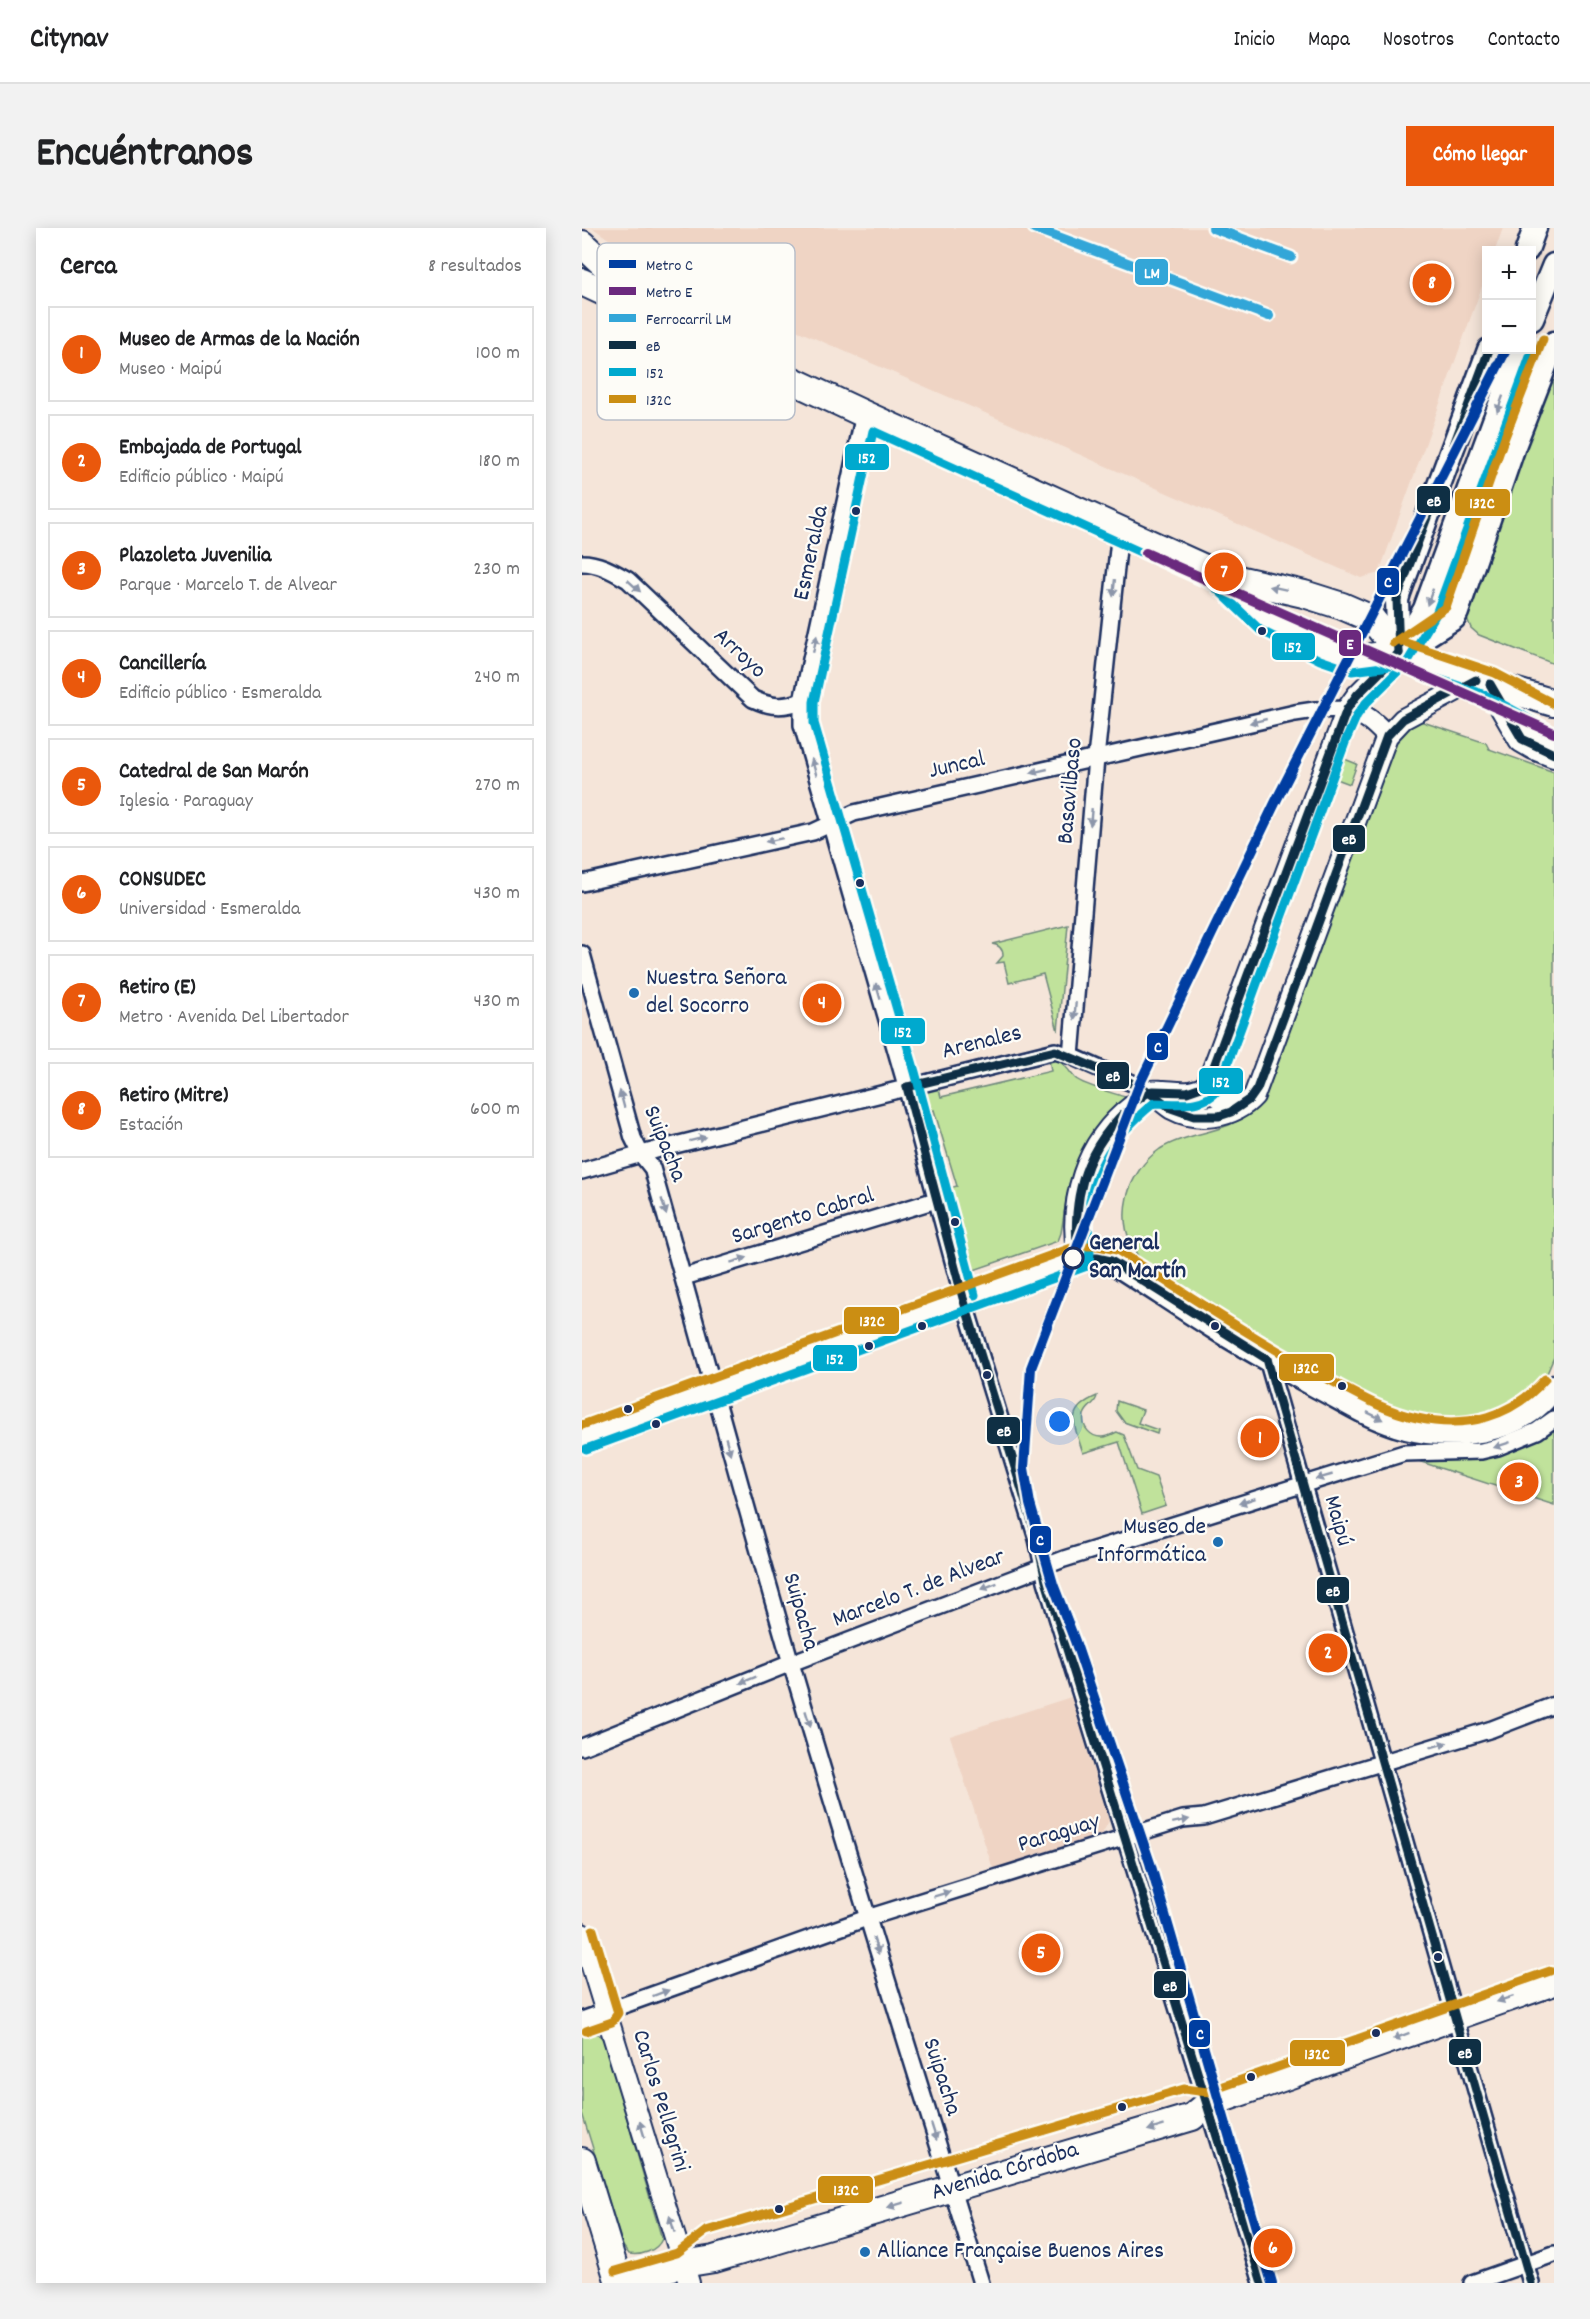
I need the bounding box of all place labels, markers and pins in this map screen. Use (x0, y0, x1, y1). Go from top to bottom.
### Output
pin: 8 (1412, 260, 1452, 306)
unlabelled marker (850, 505, 862, 517)
pin: 7 (1204, 550, 1244, 594)
unlabelled marker (1256, 625, 1268, 637)
unlabelled marker (854, 877, 866, 889)
place label: Nuestra Señora del Socorro (646, 962, 787, 1024)
pin: 4 (802, 980, 842, 1026)
marker: Nuestra Señora del Socorro (627, 986, 641, 1000)
unlabelled marker (949, 1216, 961, 1228)
place label: General San Martín (1089, 1227, 1186, 1289)
marker: General San Martín (1062, 1247, 1084, 1269)
unlabelled marker (916, 1320, 928, 1332)
unlabelled marker (1209, 1320, 1221, 1332)
unlabelled marker (863, 1340, 875, 1352)
unlabelled marker (981, 1369, 993, 1381)
unlabelled marker (1336, 1380, 1348, 1392)
unlabelled marker (622, 1403, 634, 1415)
pin: 1 (1240, 1416, 1280, 1460)
unlabelled marker (650, 1418, 662, 1430)
pin: 3 (1500, 1460, 1538, 1504)
place label: Museo de Informática (1097, 1511, 1207, 1573)
marker: Museo de Informática (1211, 1535, 1225, 1549)
pin: 2 (1308, 1630, 1348, 1676)
pin: 5 (1022, 1930, 1060, 1976)
unlabelled marker (1432, 1951, 1444, 1963)
unlabelled marker (1370, 2027, 1382, 2039)
unlabelled marker (1245, 2071, 1257, 2083)
unlabelled marker (1116, 2101, 1128, 2113)
unlabelled marker (773, 2203, 785, 2215)
pin: 6 (1254, 2226, 1292, 2270)
place label: Alliance Française Buenos Aires (877, 2235, 1164, 2269)
marker: Alliance Française Buenos Aires (858, 2245, 872, 2259)

